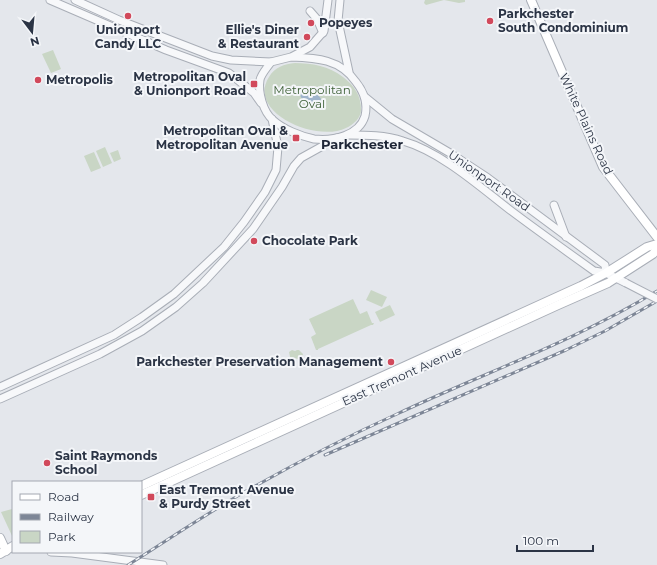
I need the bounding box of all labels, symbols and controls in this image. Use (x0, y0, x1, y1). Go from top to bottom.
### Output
place label: Parkchester South Condominium (498, 6, 628, 35)
marker: Unionport Candy LLC (123, 11, 133, 21)
north arrow (12, 12, 52, 52)
place label: Popeyes (319, 15, 373, 30)
marker: Parkchester South Condominium (485, 16, 495, 26)
marker: Popeyes (306, 18, 316, 28)
place label: Unionport Candy LLC (95, 22, 161, 51)
place label: Ellie's Diner & Restaurant (218, 22, 300, 51)
marker: Ellie's Diner & Restaurant (302, 32, 312, 42)
text: N (29, 34, 41, 50)
place label: Metropolitan Oval & Unionport Road (133, 69, 246, 98)
street label: White Plains Road (556, 71, 617, 177)
place label: Metropolis (46, 72, 114, 87)
marker: Metropolis (33, 75, 43, 85)
marker: Metropolitan Oval & Unionport Road (249, 79, 259, 89)
park label: Metropolitan Oval (273, 82, 351, 111)
place label: Metropolitan Oval & Metropolitan Avenue (156, 123, 288, 152)
marker: Metropolitan Oval & Metropolitan Avenue (291, 133, 301, 143)
district label: Parkchester (321, 136, 403, 152)
street label: Unionport Road (445, 147, 533, 214)
place label: Chocolate Park (262, 233, 358, 248)
marker: Chocolate Park (249, 236, 259, 246)
street label: East Tremont Avenue (340, 342, 464, 409)
place label: Parkchester Preservation Management (136, 354, 384, 369)
marker: Parkchester Preservation Management (386, 357, 396, 367)
place label: Saint Raymonds School (55, 448, 158, 477)
marker: Saint Raymonds School (42, 458, 52, 468)
legend (12, 481, 142, 553)
place label: East Tremont Avenue & Purdy Street (159, 482, 295, 511)
text: Road (48, 489, 79, 504)
marker: East Tremont Avenue & Purdy Street (146, 492, 156, 502)
text: Railway (48, 509, 94, 524)
scale bar (517, 527, 593, 553)
text: Park (48, 529, 76, 544)
text: 100 m (523, 533, 559, 548)

